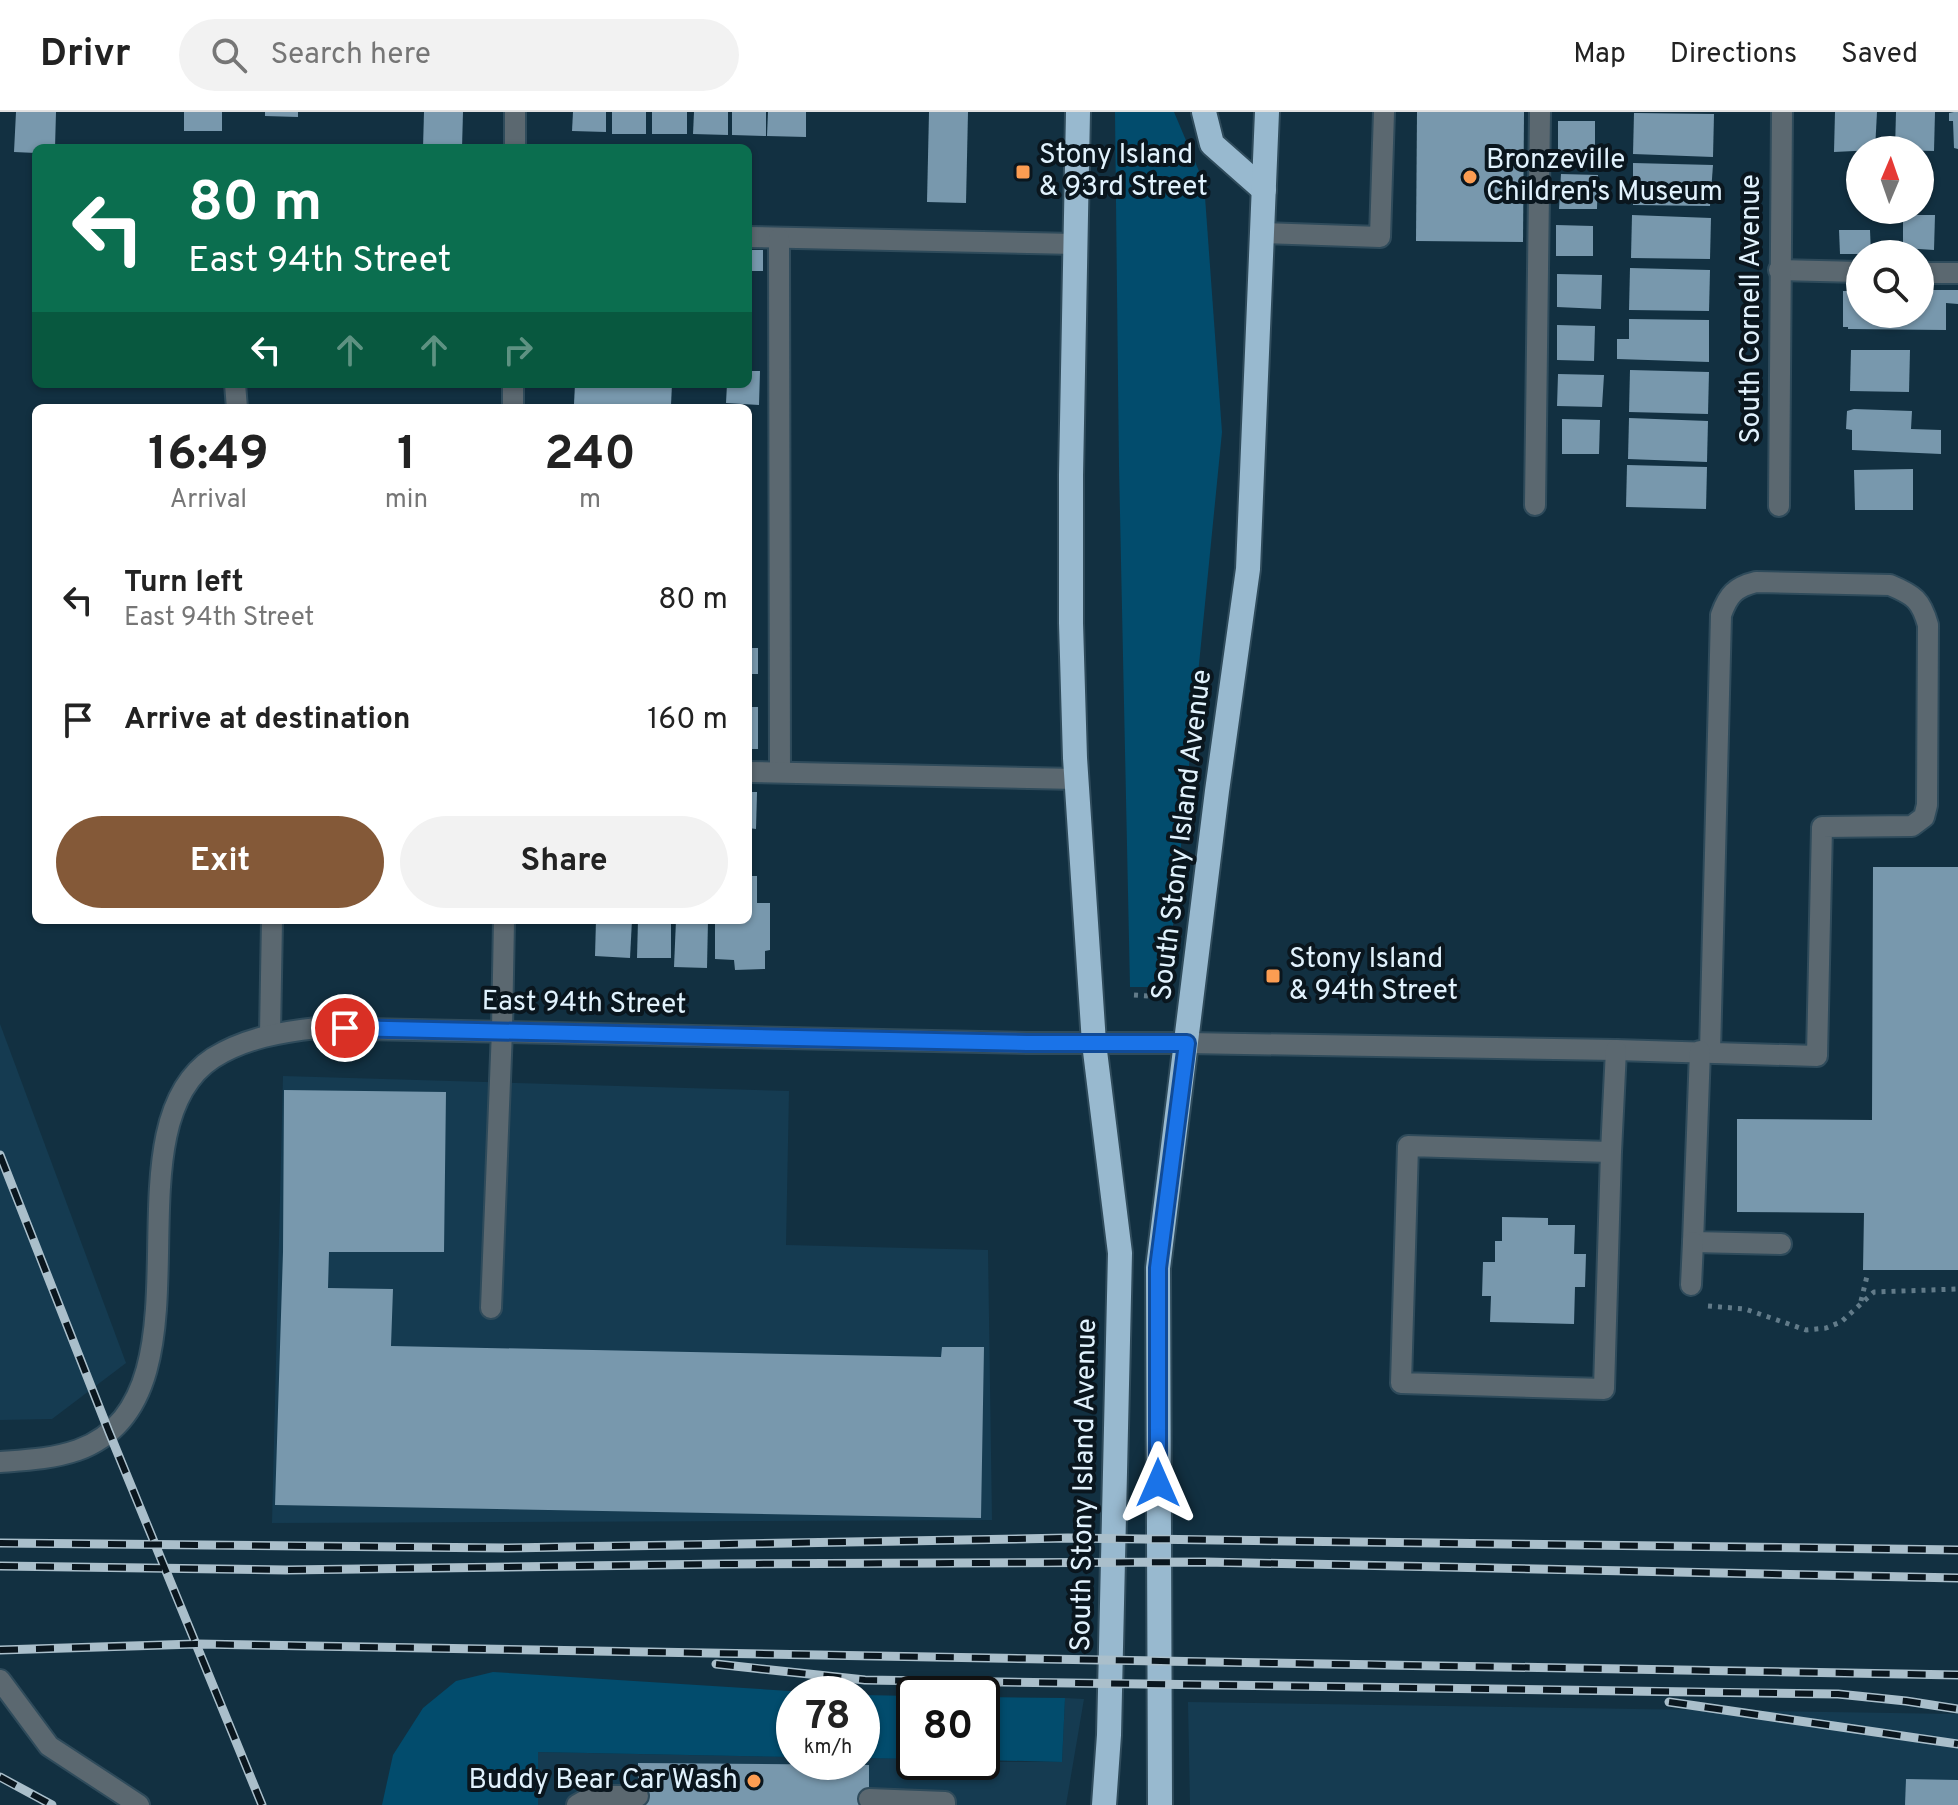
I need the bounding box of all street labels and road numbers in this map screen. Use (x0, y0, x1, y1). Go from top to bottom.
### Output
street label: South Cornell Avenue (1734, 174, 1770, 444)
street label: South Stony Island Avenue (1145, 667, 1221, 1003)
street label: East 94th Street (481, 984, 687, 1024)
street label: South Stony Island Avenue (1064, 1318, 1106, 1652)

